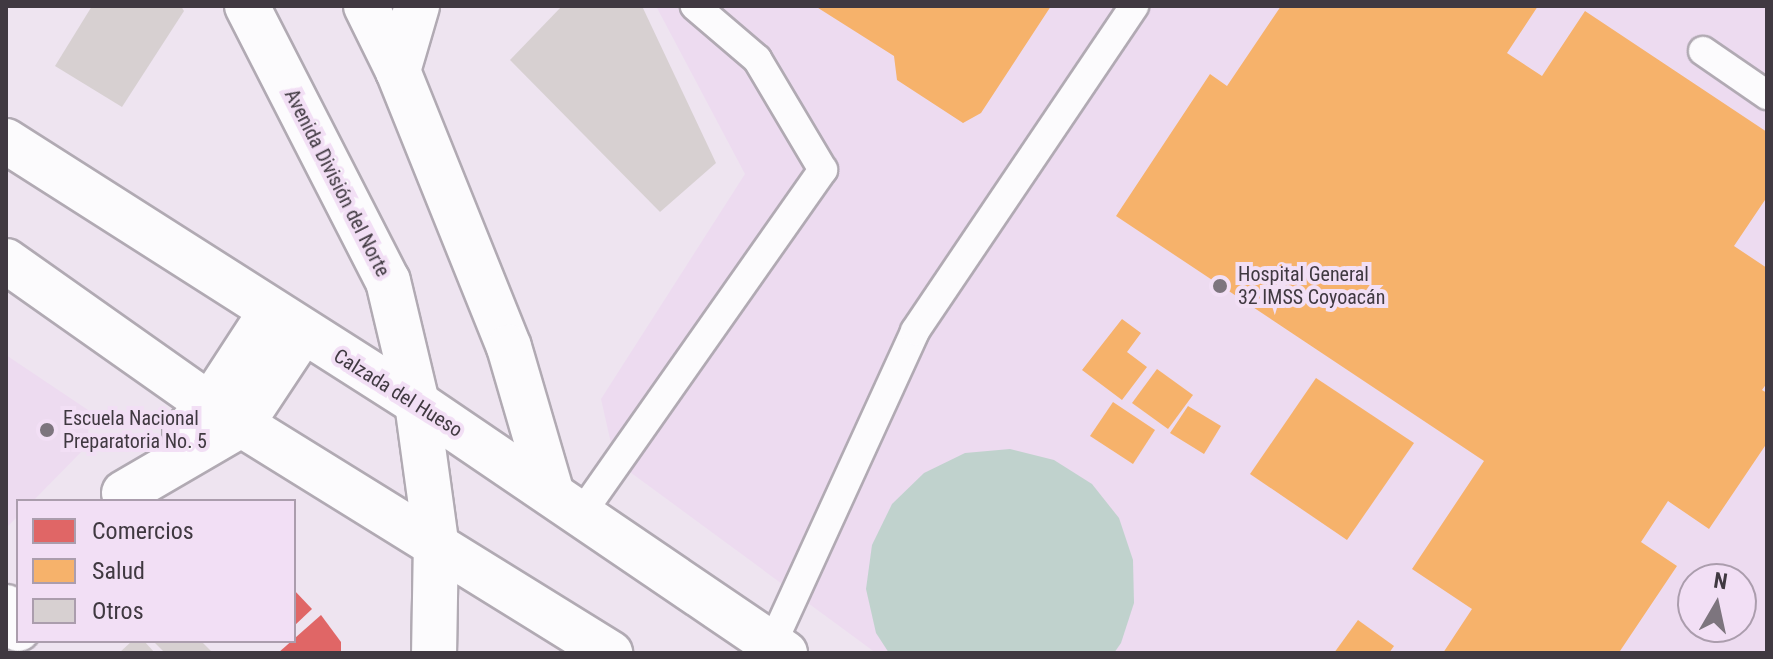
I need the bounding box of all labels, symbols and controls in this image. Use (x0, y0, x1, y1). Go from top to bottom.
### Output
street label: Avenida División del Norte (279, 85, 395, 281)
place label: Hospital General 32 IMSS Coyoacán (1238, 262, 1385, 309)
marker: Hospital General 32 IMSS Coyoacán (1209, 275, 1231, 297)
street label: Calzada del Hueso (329, 344, 467, 442)
place label: Escuela Nacional Preparatoria No. 5 (63, 406, 207, 453)
marker: Escuela Nacional Preparatoria No. 5 (38, 421, 56, 439)
legend (16, 499, 296, 643)
text: Comercios (92, 517, 194, 545)
text: Salud (92, 557, 145, 585)
north arrow (1677, 563, 1757, 643)
text: N (1712, 567, 1729, 594)
text: Otros (92, 597, 144, 625)

